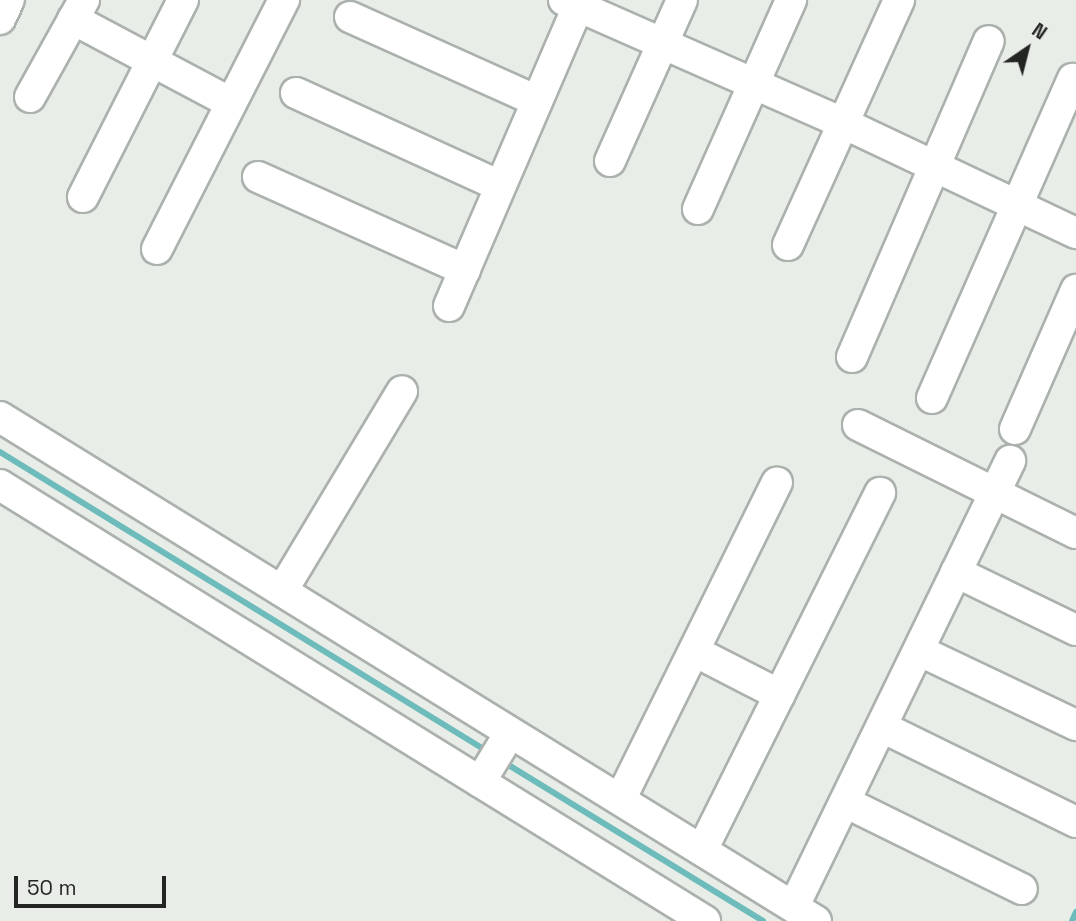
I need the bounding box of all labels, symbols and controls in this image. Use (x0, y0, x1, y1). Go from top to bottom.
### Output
north arrow (992, 14, 1062, 84)
text: N (1027, 17, 1052, 45)
scale bar (18, 862, 170, 906)
text: 50 m (27, 874, 77, 901)

